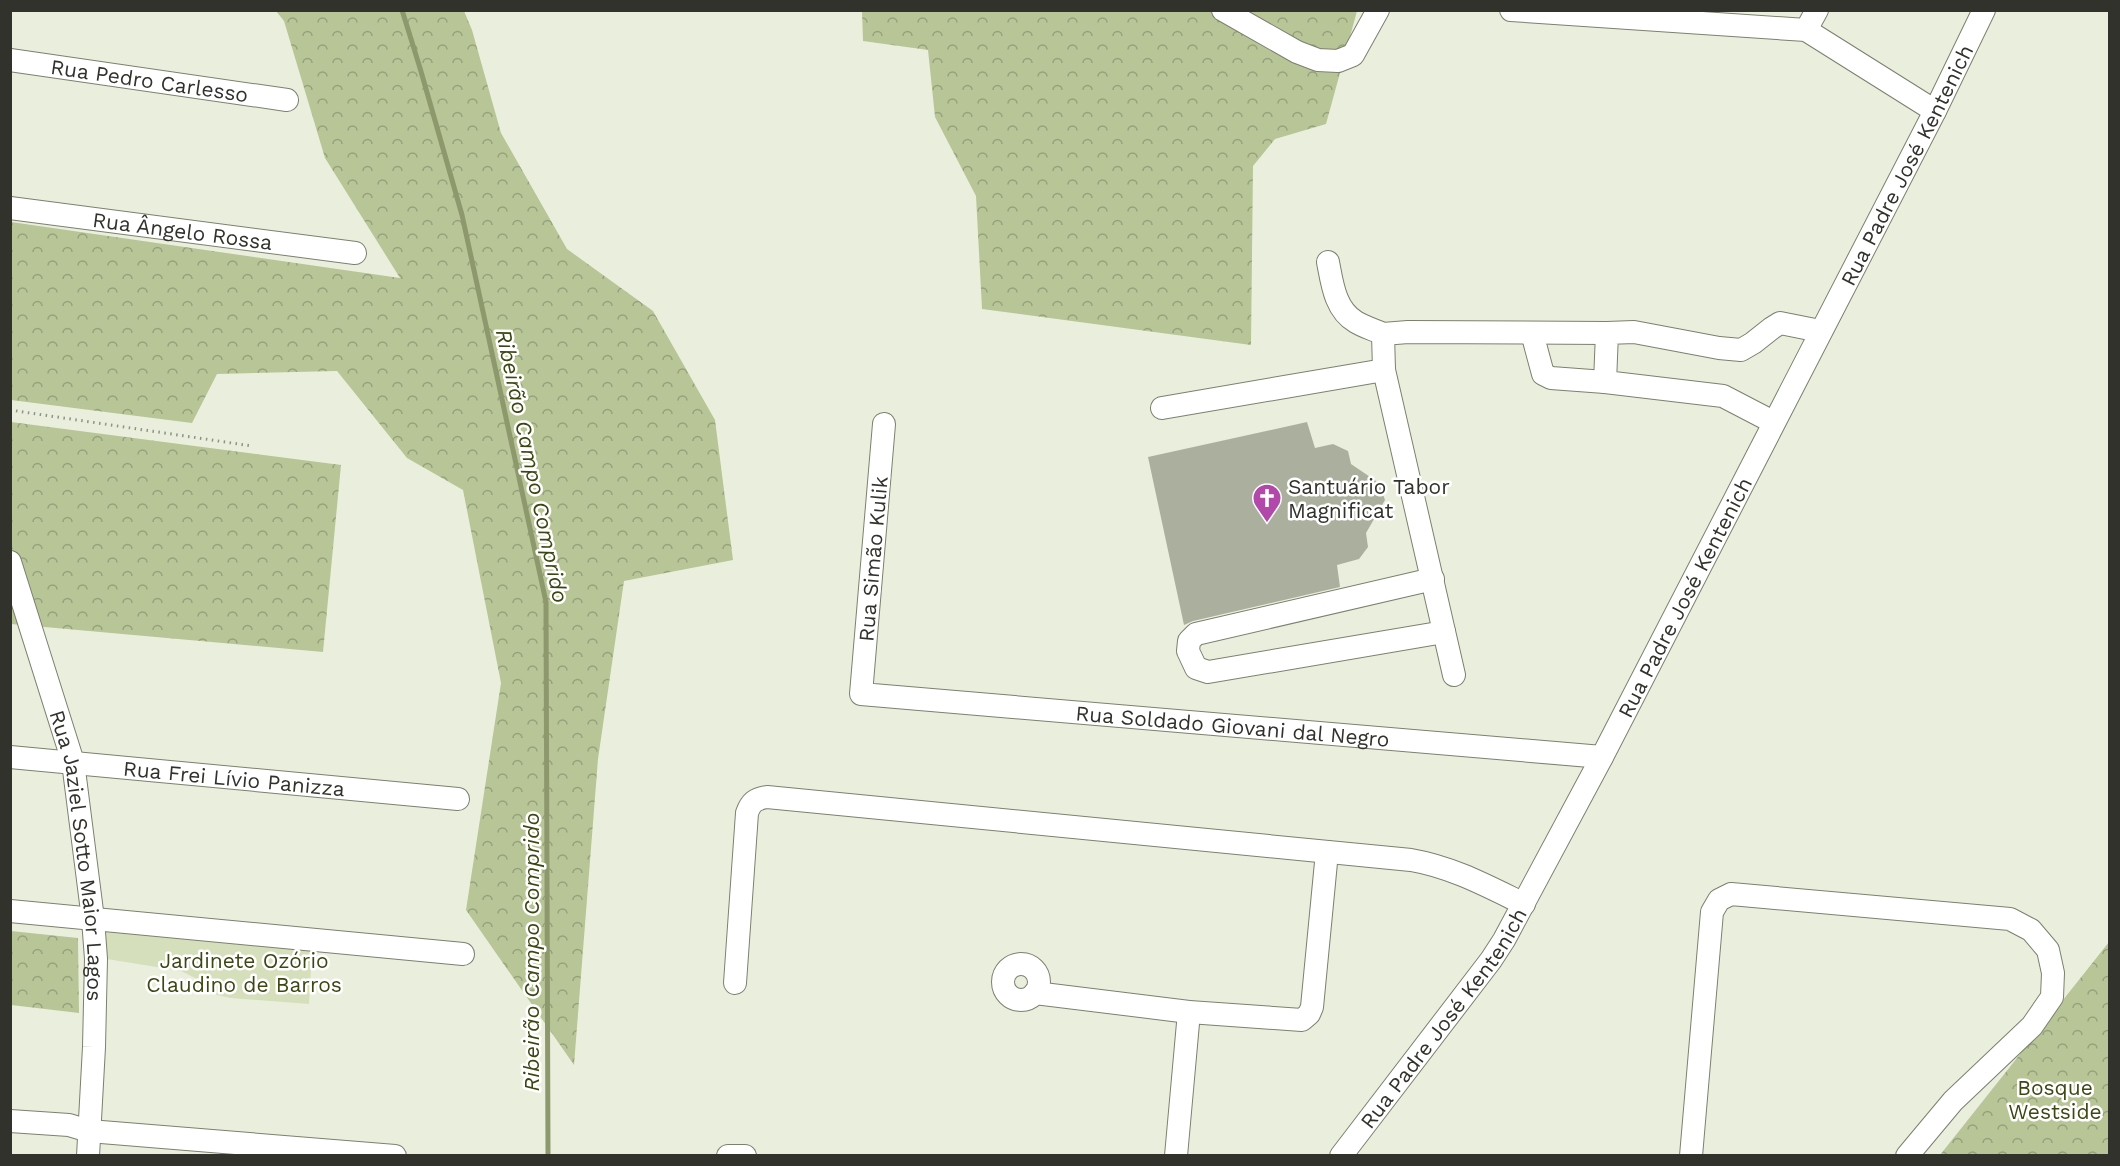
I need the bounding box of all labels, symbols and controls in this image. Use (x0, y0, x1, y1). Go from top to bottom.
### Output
street label: Rua Padre José Kentenich (1835, 40, 1978, 290)
street label: Rua Pedro Carlesso (49, 54, 250, 107)
street label: Rua Ângelo Rossa (91, 206, 274, 255)
water label: Ribeirão Campo Comprido (491, 327, 573, 605)
street label: Rua Padre José Kentenich (1612, 473, 1757, 722)
place label: Santuário Tabor Magnificat (1288, 474, 1450, 523)
street label: Rua Simão Kulik (853, 475, 893, 643)
church icon: Santuário Tabor Magnificat (1251, 482, 1283, 524)
street label: Rua Soldado Giovani dal Negro (1075, 700, 1391, 751)
street label: Rua Jaziel Sotto Maior Lagos (45, 707, 109, 1001)
street label: Rua Frei Lívio Panizza (122, 755, 346, 801)
water label: Ribeirão Campo Comprido (519, 812, 544, 1092)
street label: Rua Padre José Kentenich (1354, 903, 1531, 1133)
park label: Jardinete Ozório Claudino de Barros (146, 948, 342, 997)
park label: Bosque Westside (2008, 1075, 2102, 1124)

